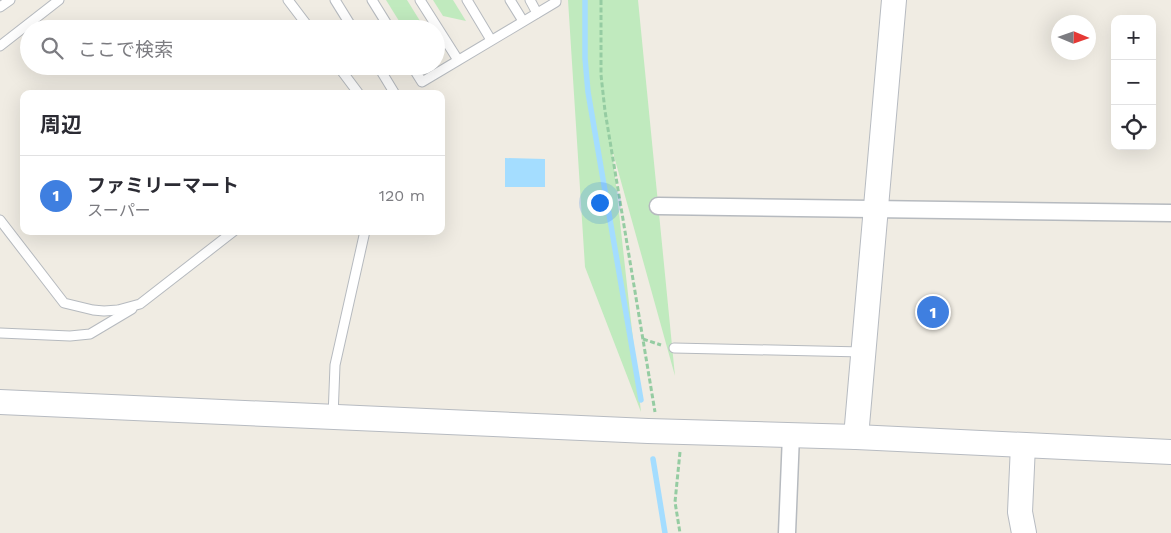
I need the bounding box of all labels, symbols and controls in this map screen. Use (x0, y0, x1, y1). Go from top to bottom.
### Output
north arrow (1051, 15, 1096, 60)
map controls (1111, 15, 1156, 150)
button: + (1111, 15, 1156, 60)
search box (20, 20, 445, 75)
icon: search (38, 34, 66, 62)
text: ここで検索 (78, 38, 173, 61)
button: − (1111, 60, 1156, 105)
button: locate (1111, 105, 1156, 150)
text: 周辺 (40, 112, 82, 137)
text: ファミリーマート (87, 174, 239, 197)
text: 1 (53, 186, 59, 205)
text: 120 m (379, 186, 425, 205)
your location (587, 190, 613, 216)
text: スーパー (87, 201, 151, 220)
pin: 1 (917, 293, 949, 331)

